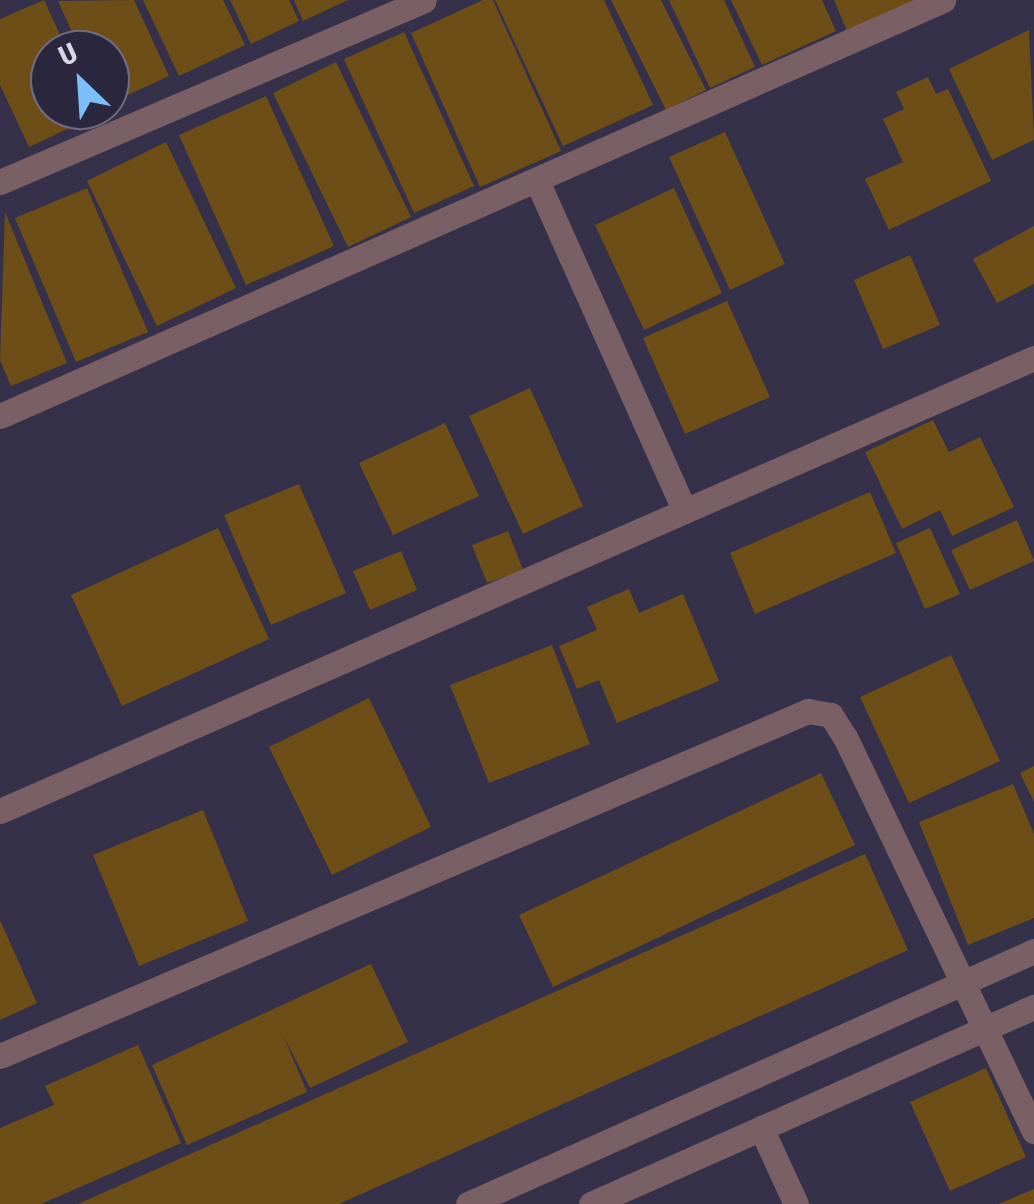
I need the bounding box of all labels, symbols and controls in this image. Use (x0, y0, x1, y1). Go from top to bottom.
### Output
north arrow (30, 30, 130, 130)
text: U (54, 36, 82, 73)

